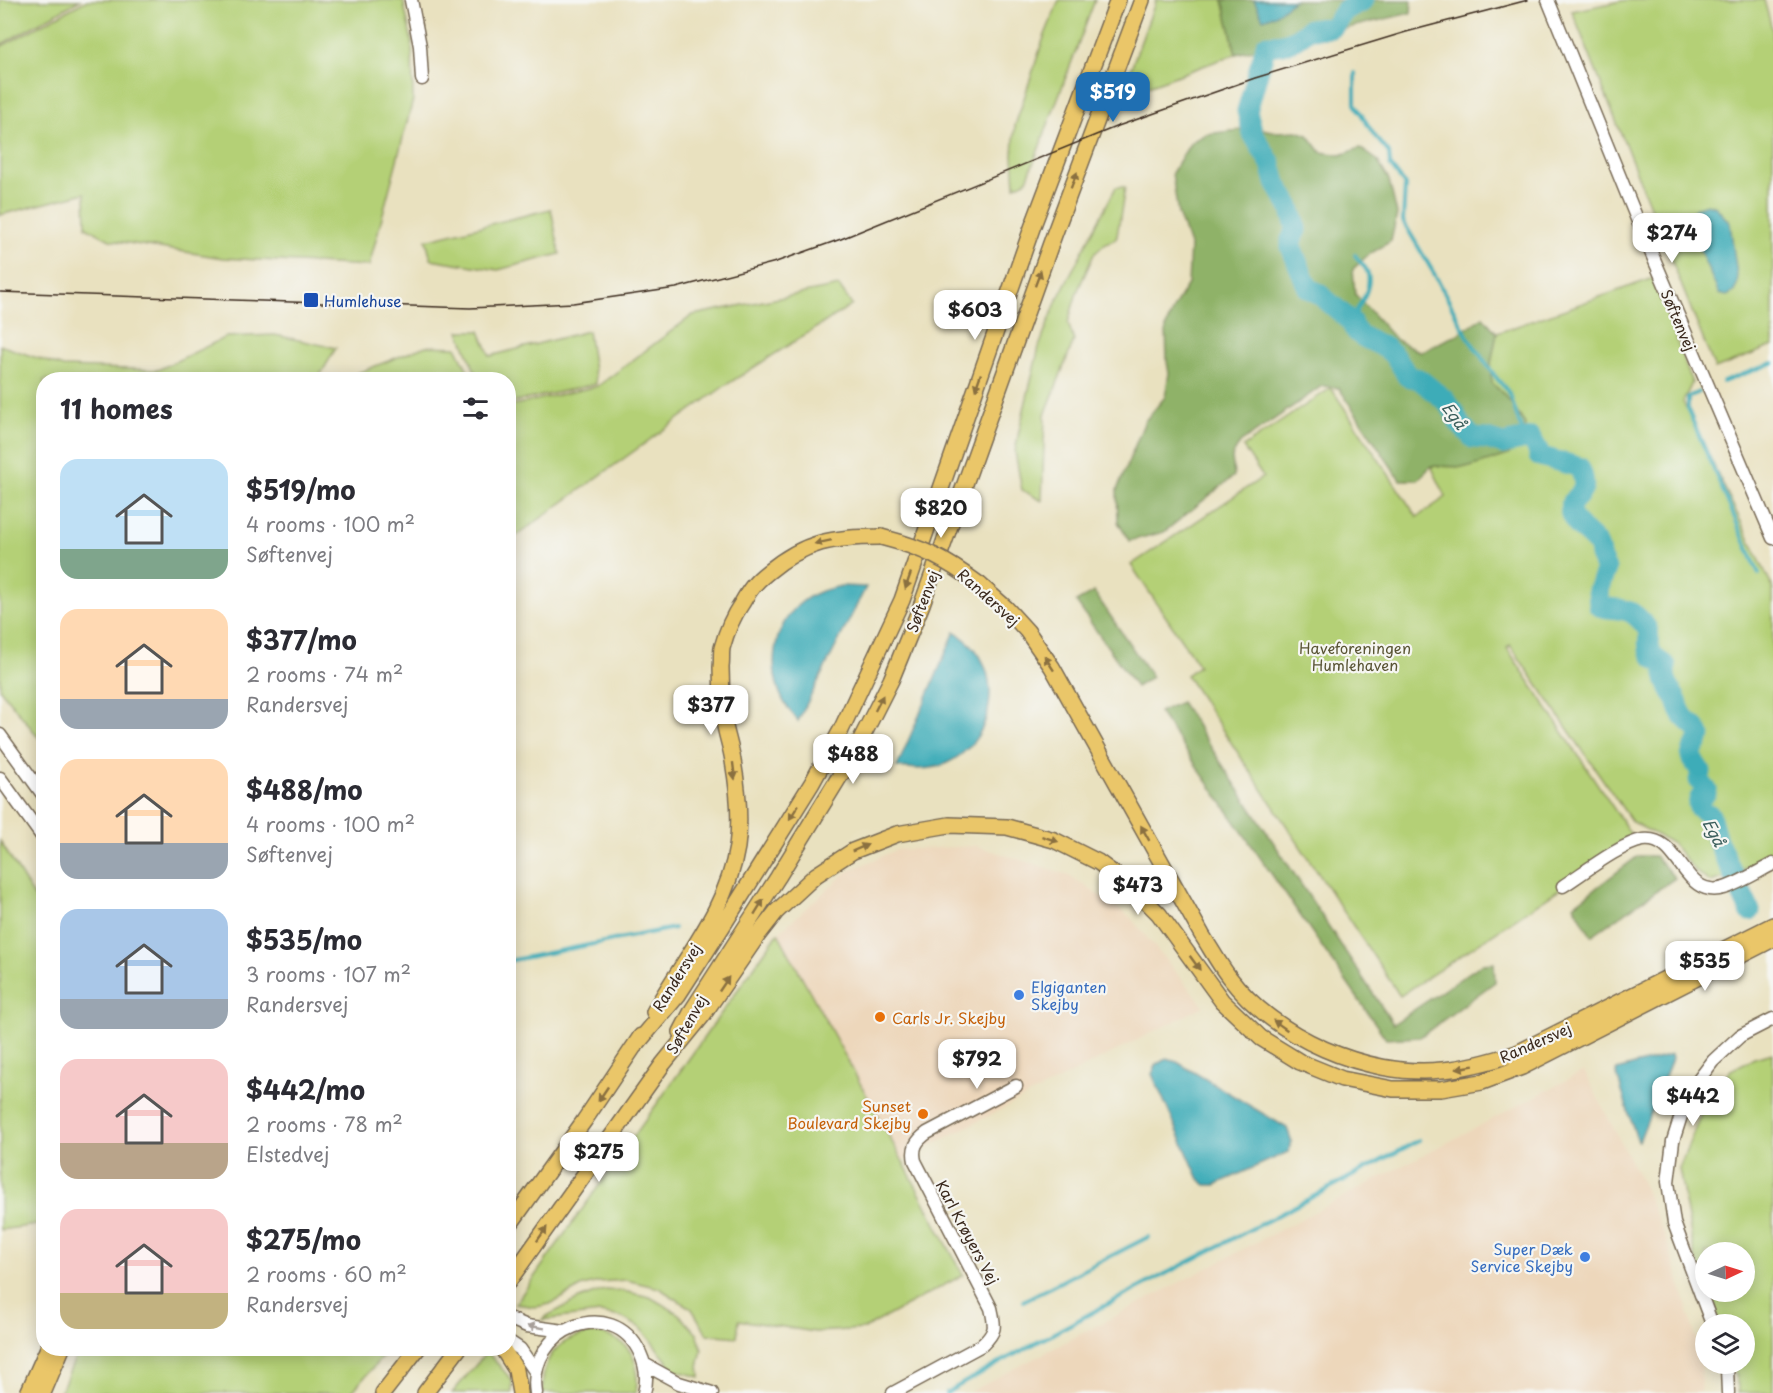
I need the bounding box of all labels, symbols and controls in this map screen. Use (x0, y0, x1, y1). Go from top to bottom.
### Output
pin: $519 (1077, 72, 1149, 123)
text: $519 (1090, 76, 1136, 106)
one-way arrow (1070, 171, 1079, 189)
pin: $274 (1636, 213, 1708, 264)
text: $274 (1647, 217, 1697, 247)
one-way arrow (1034, 269, 1044, 287)
street label: Søftenvej (1656, 286, 1702, 354)
place label: Humlehuse (324, 289, 401, 312)
pin: $603 (939, 290, 1011, 341)
marker: Humlehuse (302, 291, 320, 309)
text: $603 (948, 294, 1002, 324)
one-way arrow (973, 373, 982, 391)
text: 11 homes (60, 389, 173, 428)
icon: filters (459, 392, 492, 425)
water label: Egå (1437, 396, 1474, 434)
text: $519/mo (246, 470, 356, 509)
icon: home (108, 483, 180, 555)
pin: $820 (905, 488, 977, 539)
text: $820 (915, 492, 967, 522)
text: 4 rooms · 100 m² (246, 509, 415, 539)
one-way arrow (814, 538, 833, 547)
text: Søftenvej (246, 539, 333, 569)
street label: Randersvej (953, 563, 1025, 631)
street label: Søftenvej (900, 566, 944, 636)
one-way arrow (903, 572, 913, 590)
text: $377/mo (246, 620, 357, 659)
icon: home (108, 633, 180, 705)
park label: Haveforeningen Humlehaven (1299, 636, 1411, 676)
one-way arrow (1043, 656, 1055, 672)
text: 2 rooms · 74 m² (246, 659, 403, 689)
pin: $377 (675, 685, 747, 736)
text: Randersvej (246, 689, 348, 719)
text: $377 (687, 689, 735, 719)
one-way arrow (875, 694, 884, 711)
pin: $488 (817, 734, 889, 785)
text: $488 (827, 738, 879, 768)
one-way arrow (730, 762, 739, 781)
text: $488/mo (246, 770, 362, 809)
icon: home (108, 783, 180, 855)
one-way arrow (788, 804, 799, 820)
text: 4 rooms · 100 m² (246, 809, 415, 839)
water label: Egå (1698, 814, 1733, 851)
one-way arrow (1140, 824, 1150, 841)
one-way arrow (1041, 835, 1059, 844)
text: Søftenvej (246, 839, 333, 869)
one-way arrow (851, 843, 869, 853)
pin: $473 (1102, 865, 1174, 916)
text: $473 (1113, 869, 1163, 899)
one-way arrow (754, 899, 765, 915)
text: $535/mo (246, 920, 362, 959)
icon: home (108, 933, 180, 1005)
street label: Randersvej (646, 938, 706, 1016)
pin: $535 (1669, 941, 1741, 992)
text: $535 (1679, 945, 1731, 975)
one-way arrow (1189, 955, 1201, 971)
text: 3 rooms · 107 m² (246, 959, 411, 989)
place label: Elgiganten Skejby (1031, 975, 1106, 1015)
one-way arrow (718, 977, 730, 993)
marker: Elgiganten Skejby (1012, 988, 1026, 1002)
text: Randersvej (246, 989, 348, 1019)
street label: Søftenvej (660, 990, 712, 1058)
place label: Carls Jr. Skejby (892, 1006, 1006, 1029)
marker: Carls Jr. Skejby (873, 1010, 887, 1024)
street label: Randersvej (1495, 1016, 1575, 1068)
one-way arrow (1273, 1019, 1289, 1031)
pin: $792 (941, 1039, 1013, 1090)
text: $792 (952, 1043, 1002, 1073)
one-way arrow (1456, 1062, 1475, 1071)
text: $442/mo (246, 1070, 365, 1109)
pin: $442 (1657, 1076, 1729, 1127)
text: $442 (1666, 1080, 1720, 1110)
icon: home (108, 1083, 180, 1155)
one-way arrow (598, 1085, 609, 1102)
place label: Sunset Boulevard Skejby (787, 1094, 911, 1134)
marker: Sunset Boulevard Skejby (916, 1107, 930, 1121)
text: 2 rooms · 78 m² (246, 1109, 403, 1139)
pin: $275 (563, 1132, 635, 1183)
text: $275 (574, 1136, 624, 1166)
text: Elstedvej (246, 1139, 329, 1169)
street label: Karl Krøyers Vej (931, 1176, 1005, 1288)
text: $275/mo (246, 1220, 361, 1259)
one-way arrow (536, 1227, 548, 1243)
icon: home (108, 1233, 180, 1305)
place label: Super Dæk Service Skejby (1471, 1237, 1573, 1277)
north arrow (1695, 1242, 1755, 1302)
map controls (1695, 1242, 1755, 1374)
marker: Super Dæk Service Skejby (1578, 1250, 1592, 1264)
text: 2 rooms · 60 m² (246, 1259, 407, 1289)
text: Randersvej (246, 1289, 348, 1319)
button: layers (1695, 1314, 1755, 1374)
one-way arrow (526, 1322, 545, 1331)

